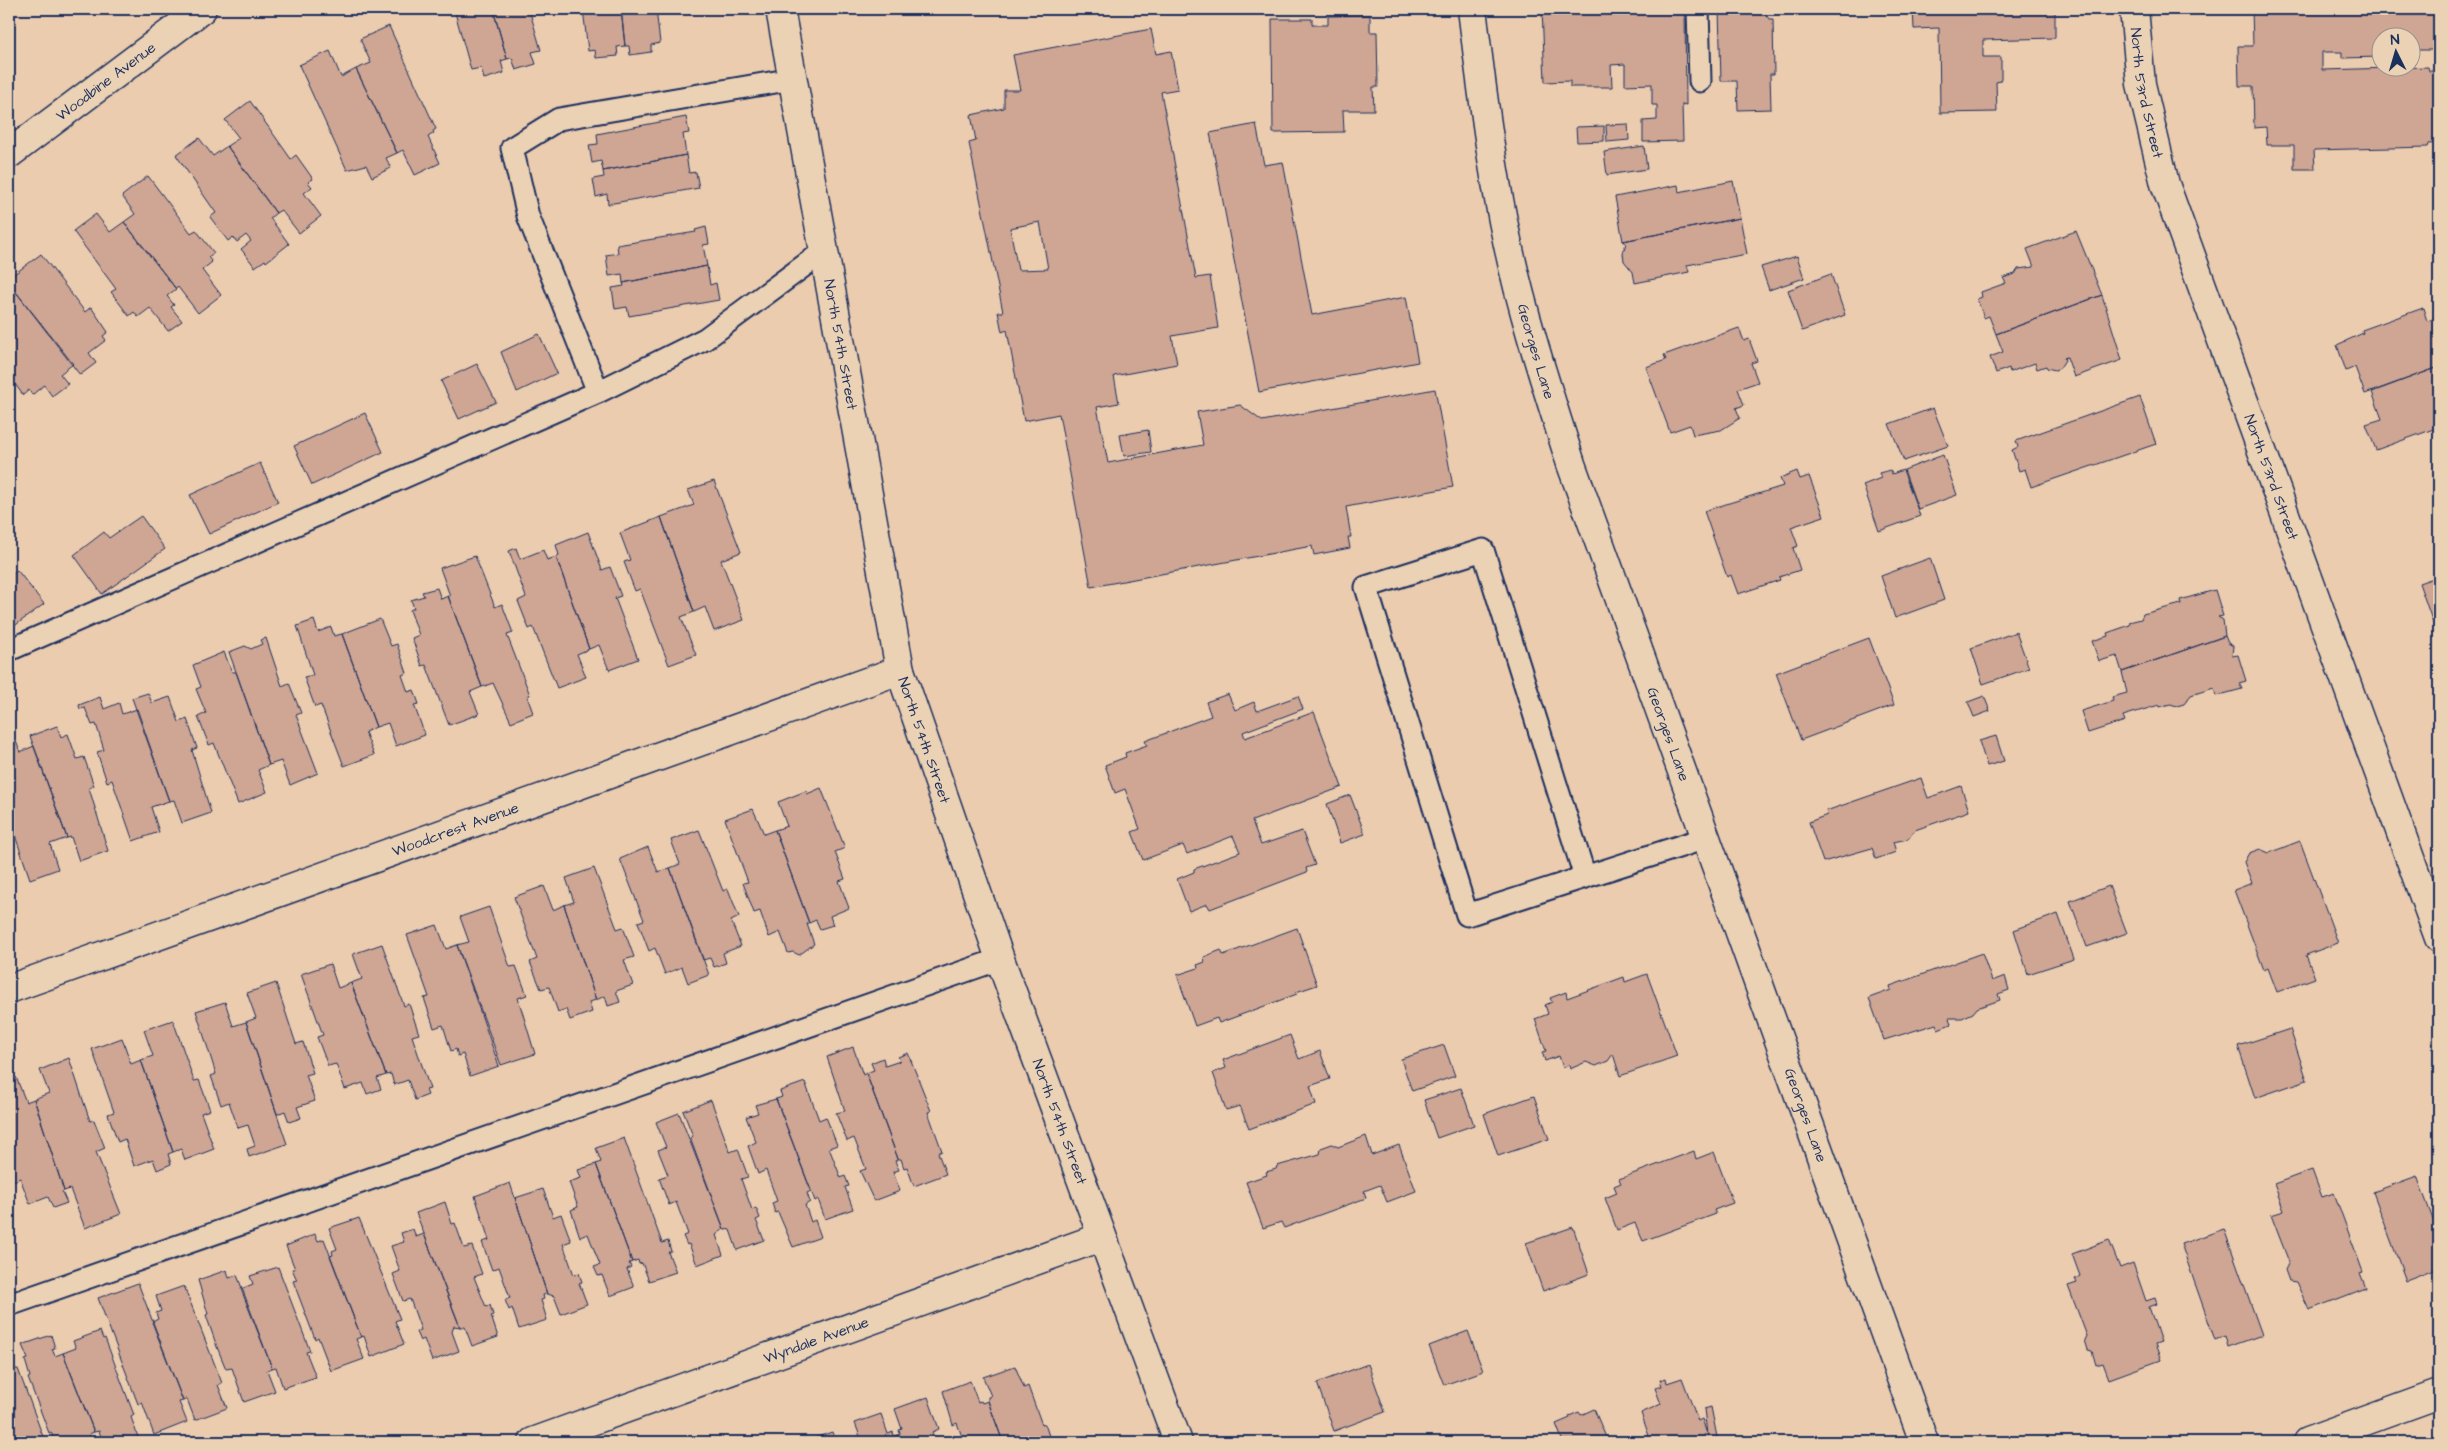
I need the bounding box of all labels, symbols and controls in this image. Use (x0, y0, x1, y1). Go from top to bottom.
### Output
street label: North 53rd Street (2125, 27, 2169, 160)
north arrow (2370, 28, 2420, 78)
text: N (2390, 30, 2400, 50)
street label: Woodbine Avenue (52, 37, 160, 126)
street label: North 54th Street (819, 278, 863, 412)
street label: Georges Lane (1512, 302, 1560, 402)
street label: North 53rd Street (2239, 411, 2304, 543)
street label: North 54th Street (893, 674, 956, 806)
street label: Georges Lane (1642, 684, 1695, 784)
street label: Woodcrest Avenue (389, 797, 521, 862)
street label: North 54th Street (1027, 1056, 1093, 1187)
street label: Georges Lane (1779, 1065, 1833, 1165)
street label: Wyndale Avenue (761, 1311, 872, 1368)

